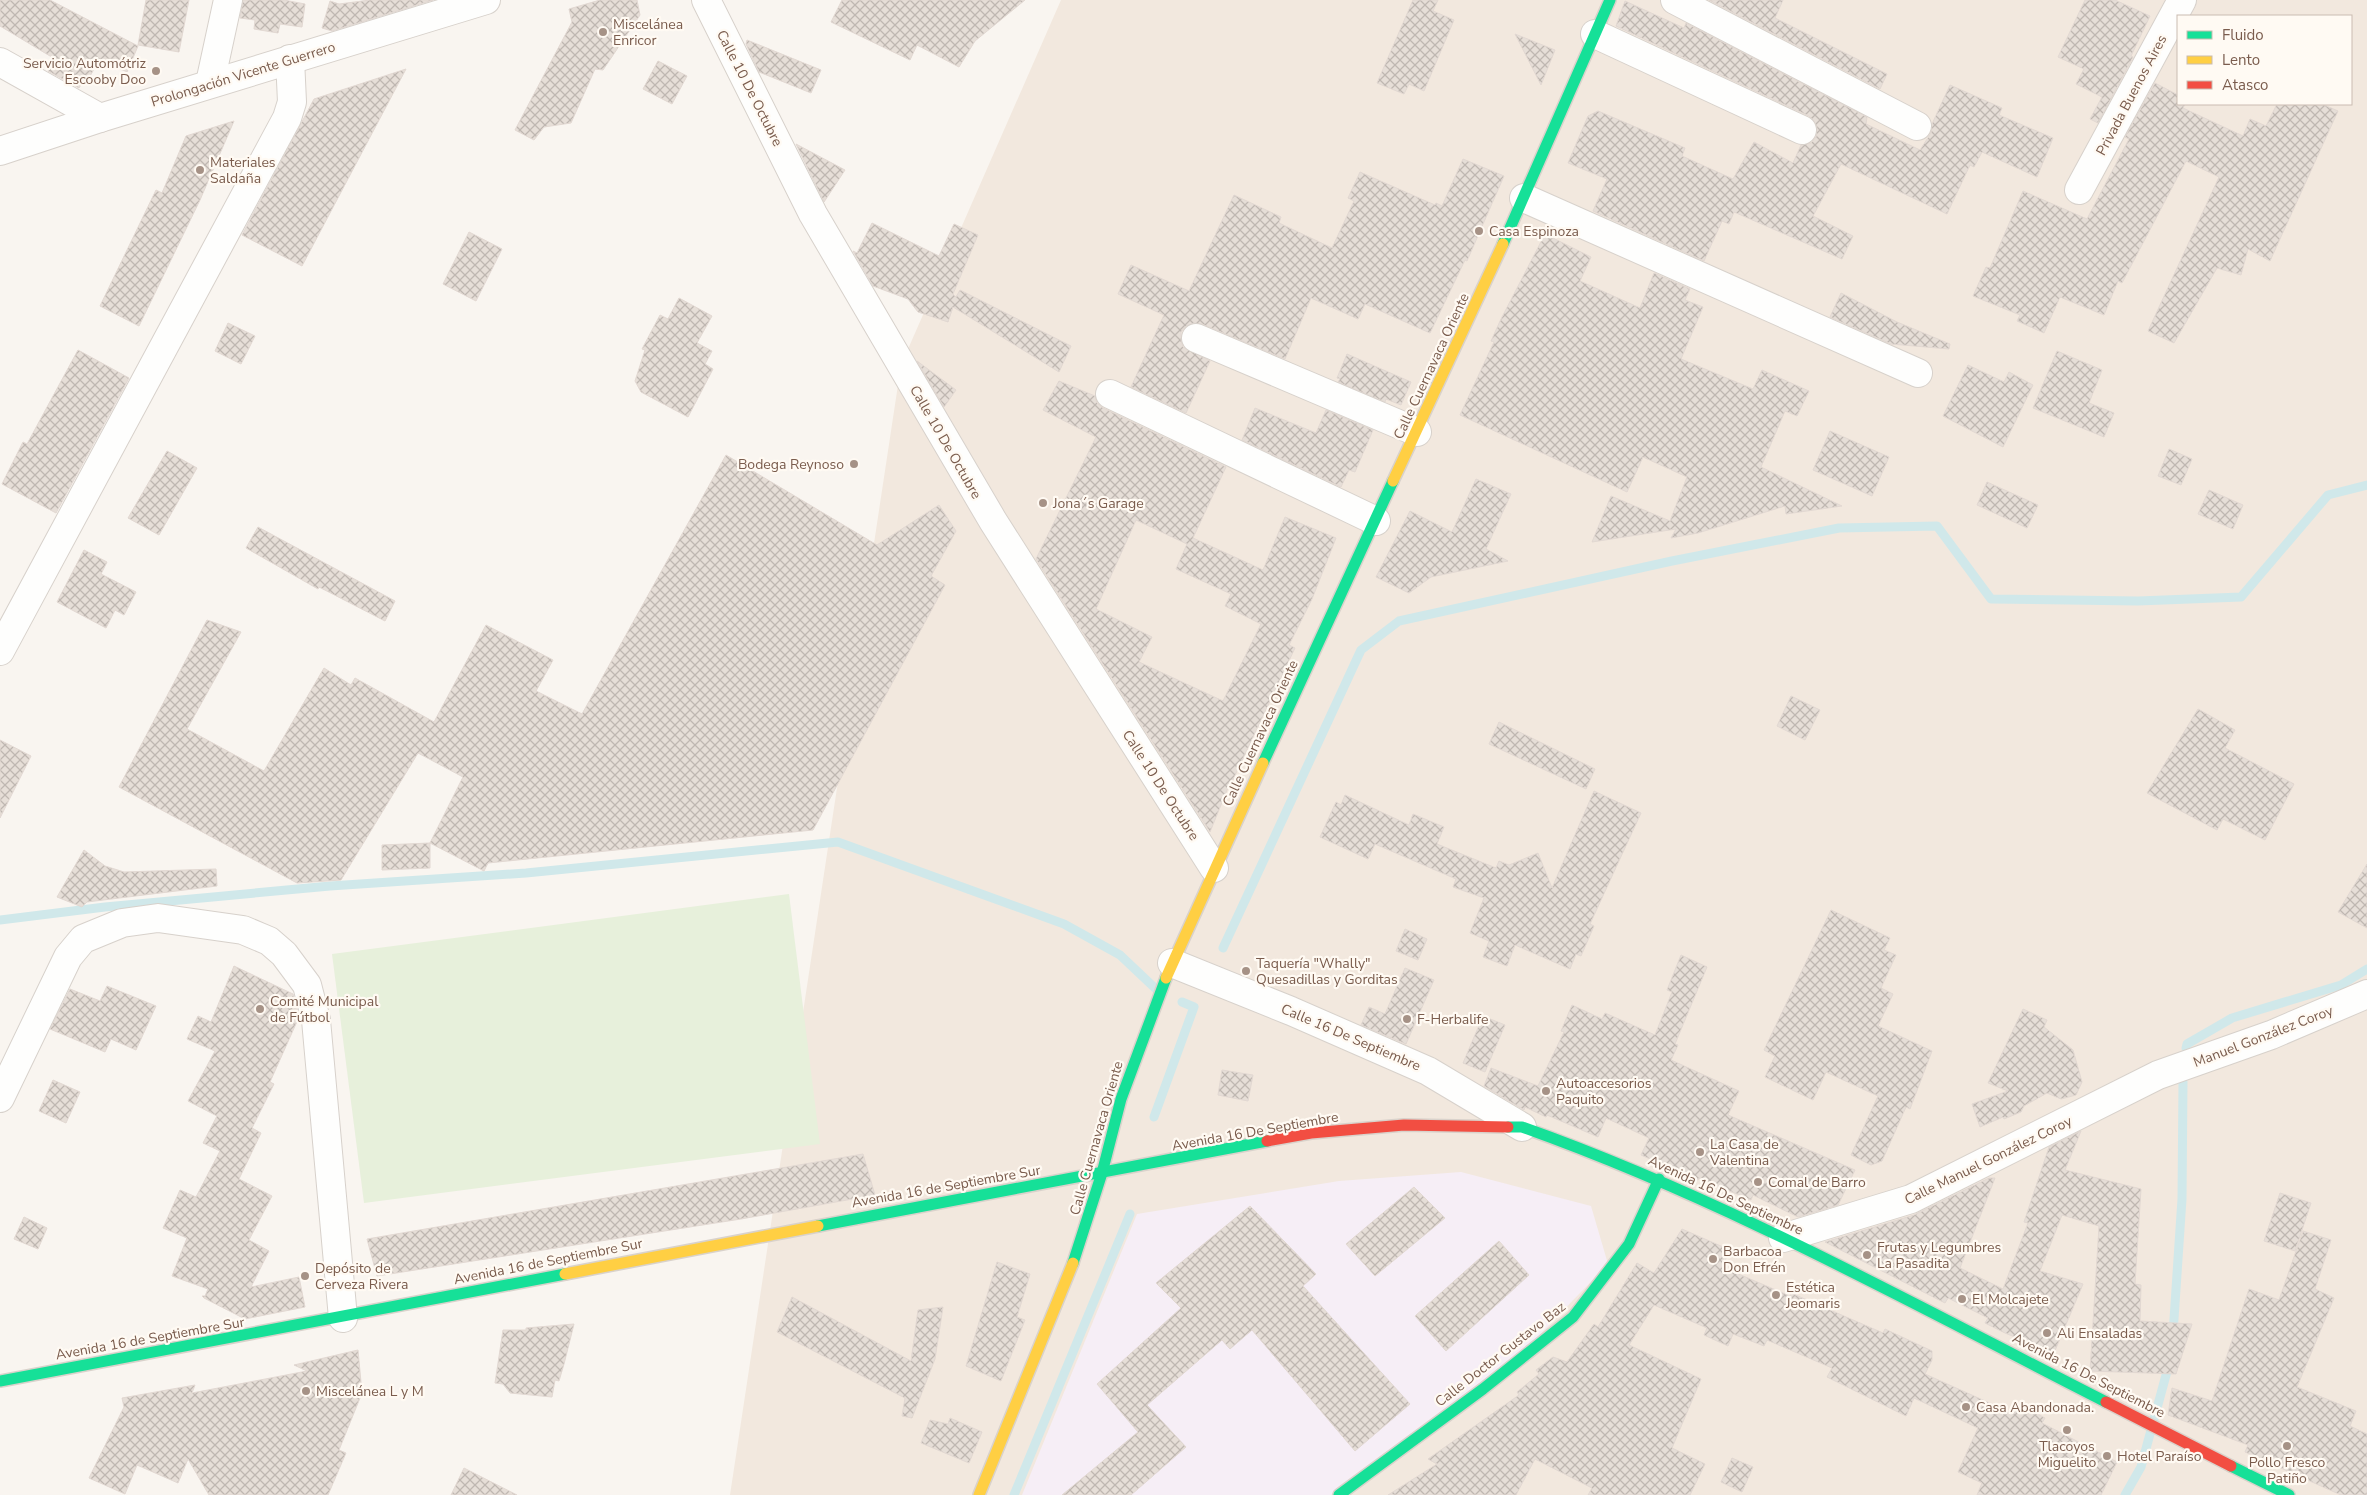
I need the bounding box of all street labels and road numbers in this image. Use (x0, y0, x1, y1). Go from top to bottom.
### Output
street label: Calle 10 De Octubre (712, 27, 787, 150)
street label: Privada Buenos Aires (2092, 31, 2171, 159)
street label: Prolongación Vicente Guerrero (149, 37, 338, 112)
street label: Calle Cuernavaca Oriente (1389, 290, 1474, 442)
street label: Calle 10 De Octubre (905, 382, 986, 503)
street label: Calle Cuernavaca Oriente (1218, 657, 1303, 809)
street label: Calle 10 De Octubre (1118, 726, 1203, 844)
street label: Calle 16 De Septiembre (1278, 999, 1424, 1076)
street label: Manuel González Coroy (2191, 1001, 2337, 1072)
street label: Calle Cuernavaca Oriente (1065, 1059, 1128, 1217)
street label: Avenida 16 De Septiembre (1170, 1107, 1340, 1156)
street label: Calle Manuel González Coroy (1901, 1111, 2076, 1209)
street label: Avenida 16 De Septiembre (1645, 1151, 1806, 1240)
street label: Avenida 16 de Septiembre Sur (850, 1160, 1042, 1212)
street label: Avenida 16 de Septiembre Sur (452, 1234, 644, 1289)
street label: Calle Doctor Gustavo Baz (1431, 1297, 1570, 1411)
street label: Avenida 16 de Septiembre Sur (54, 1312, 246, 1364)
street label: Avenida 16 De Septiembre (2009, 1329, 2168, 1422)

